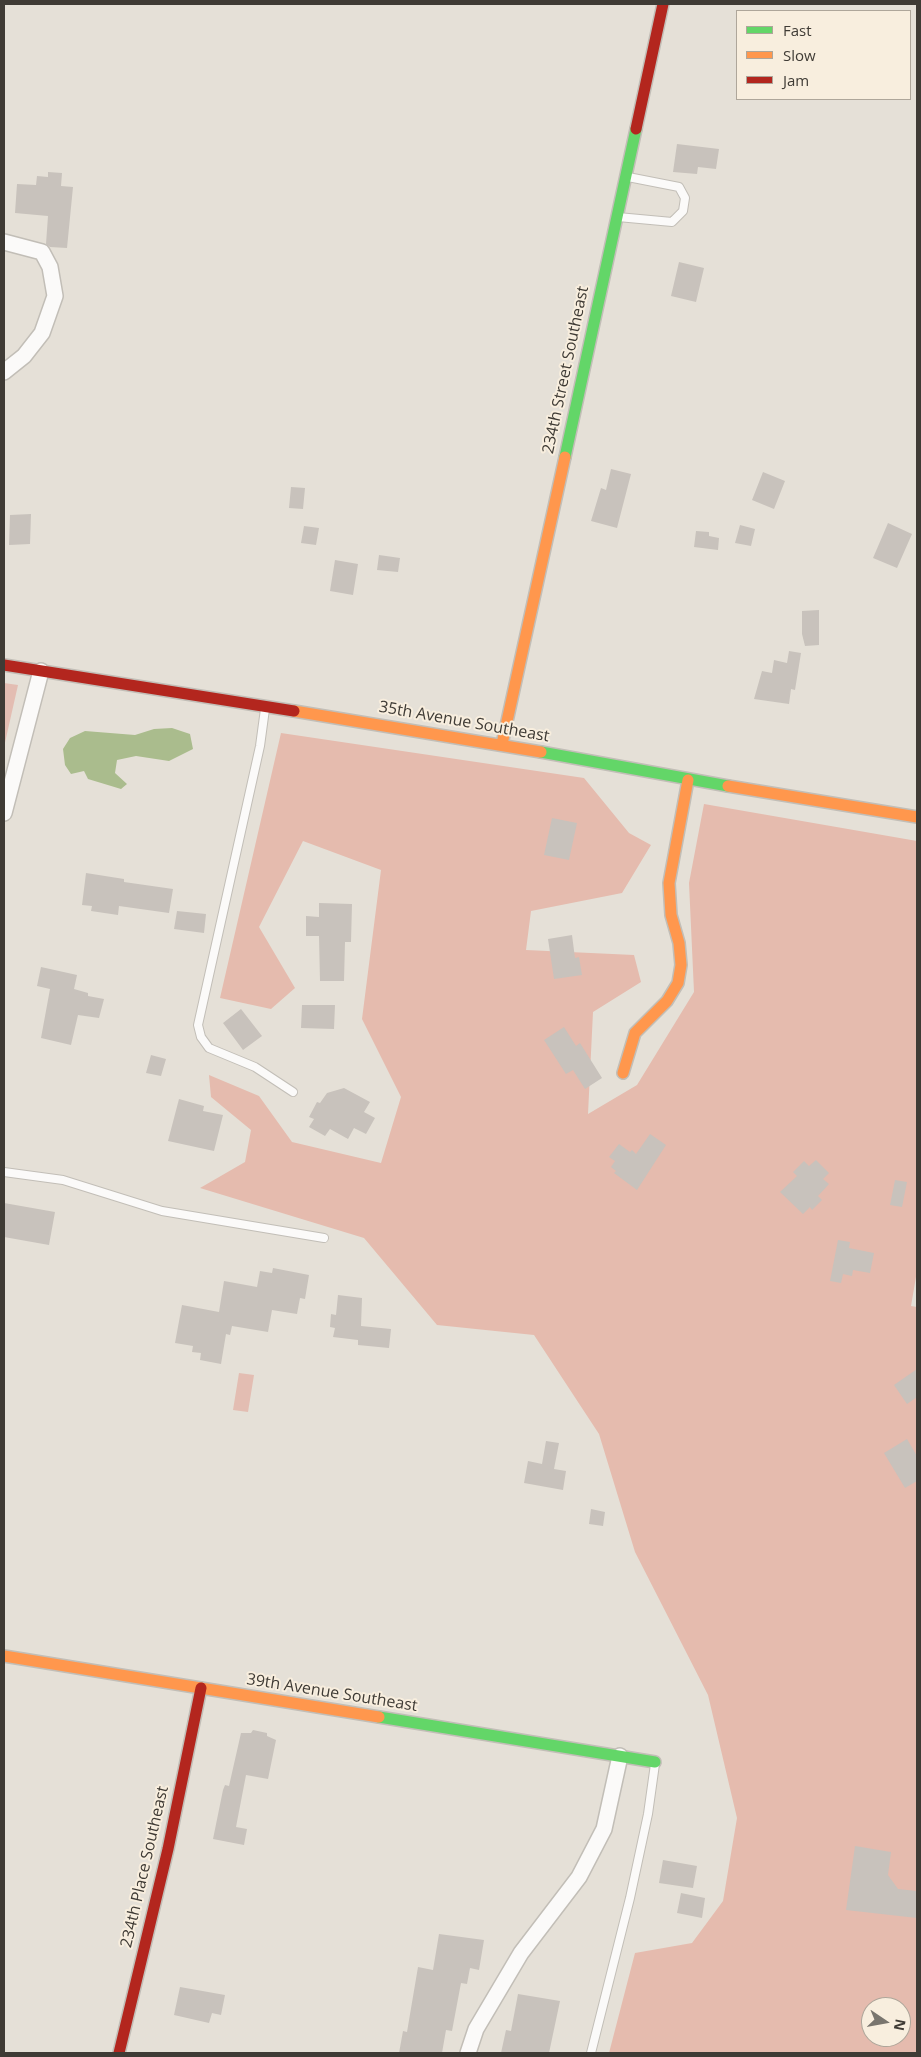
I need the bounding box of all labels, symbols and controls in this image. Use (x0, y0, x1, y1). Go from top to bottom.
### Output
legend (736, 10, 911, 100)
text: Fast (783, 20, 812, 40)
text: Slow (783, 45, 816, 65)
text: Jam (783, 70, 809, 90)
street label: 234th Street Southeast (539, 284, 593, 456)
street label: 35th Avenue Southeast (377, 698, 551, 746)
street label: 39th Avenue Southeast (245, 1670, 419, 1716)
street label: 234th Place Southeast (117, 1784, 173, 1950)
north arrow (861, 1997, 911, 2047)
text: N (890, 2017, 911, 2033)

